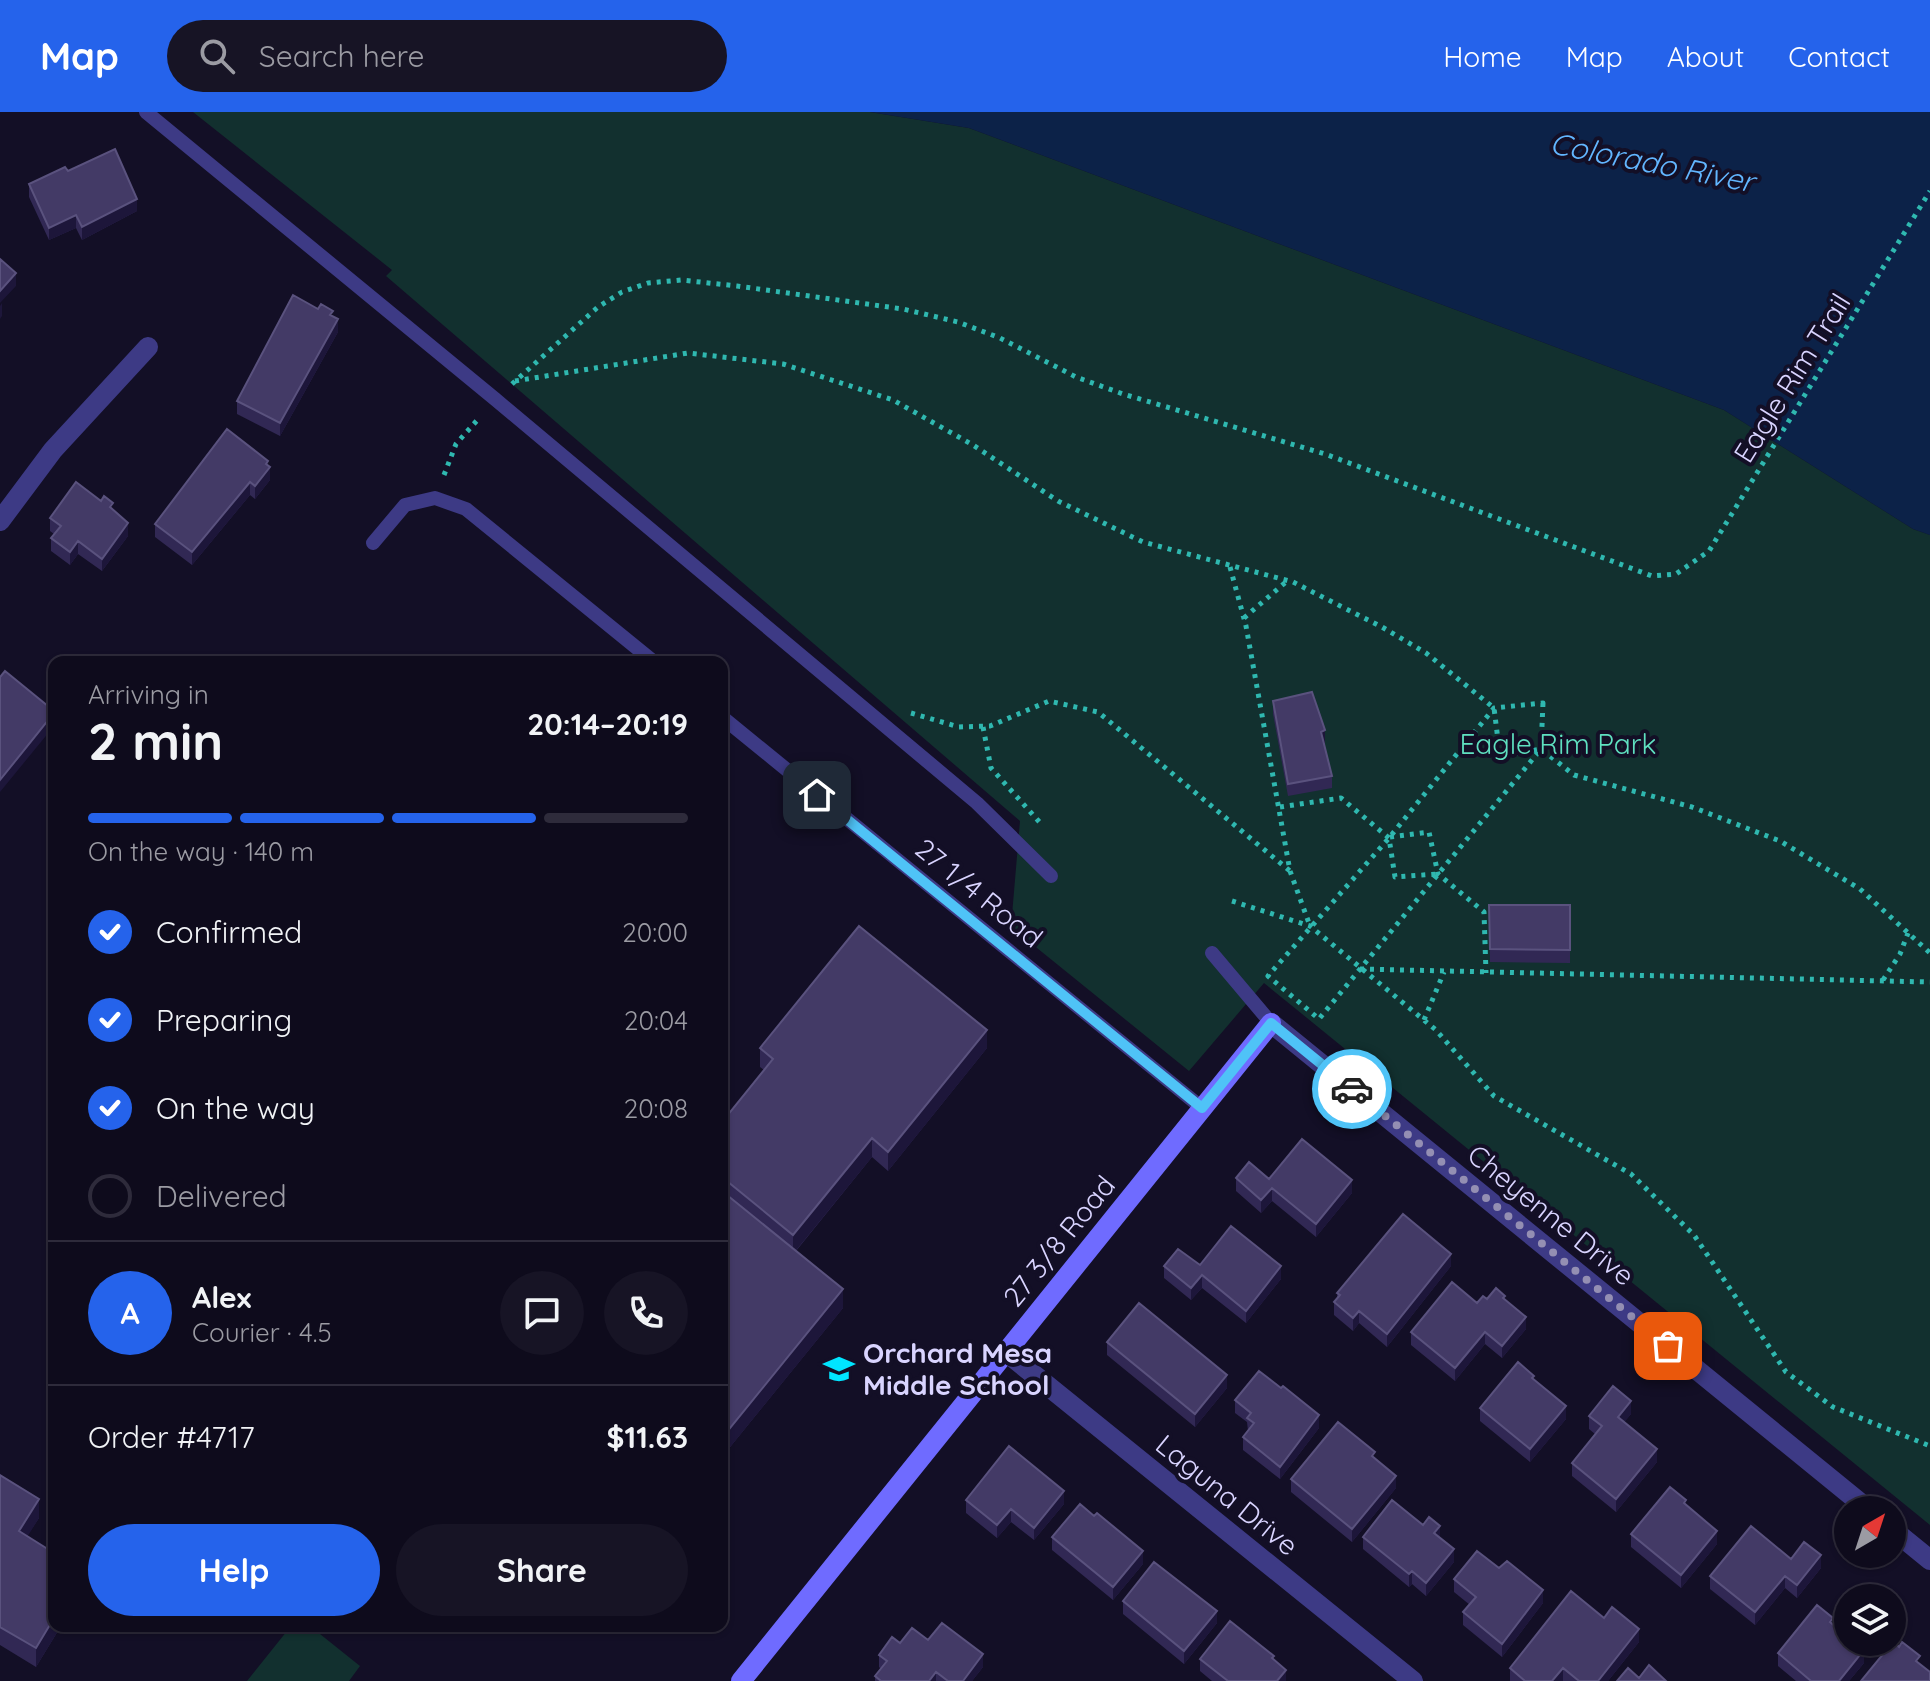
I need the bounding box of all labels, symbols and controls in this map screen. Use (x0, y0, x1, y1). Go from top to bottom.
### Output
search box (167, 20, 727, 92)
text: Map (40, 32, 119, 80)
icon: search (195, 34, 239, 78)
text: Search here (259, 37, 424, 75)
text: Home (1443, 39, 1522, 74)
text: Map (1566, 39, 1623, 74)
text: About (1667, 39, 1744, 74)
text: Contact (1788, 39, 1890, 74)
water label: Colorado River (1547, 124, 1761, 201)
street label: Eagle Rim Trail (1726, 287, 1858, 469)
text: Arriving in (88, 678, 209, 711)
text: 20:14–20:19 (527, 705, 688, 743)
text: 2 min (88, 708, 223, 773)
park label: Eagle Rim Park (1459, 726, 1657, 761)
pin (783, 761, 851, 829)
icon: home (795, 773, 839, 817)
street label: 27 1/4 Road (909, 831, 1050, 955)
text: On the way · 140 m (88, 835, 314, 868)
icon: check (88, 910, 132, 954)
text: Confirmed (156, 913, 302, 951)
text: 20:00 (622, 916, 688, 949)
icon: check (88, 998, 132, 1042)
text: Preparing (156, 1001, 292, 1039)
text: 20:04 (624, 1004, 688, 1037)
courier (1312, 1049, 1392, 1129)
icon: car (1330, 1067, 1374, 1111)
icon: check (88, 1086, 132, 1130)
text: On the way (156, 1089, 315, 1127)
text: 20:08 (624, 1092, 688, 1125)
street label: Cheyenne Drive (1461, 1137, 1642, 1293)
street label: 27 3/8 Road (995, 1168, 1122, 1313)
text: Delivered (156, 1177, 287, 1215)
button: chat (500, 1271, 584, 1355)
button: phone (604, 1271, 688, 1355)
text: Alex (192, 1278, 251, 1316)
text: A (120, 1294, 140, 1332)
pin (1634, 1312, 1702, 1380)
text: Courier · 4.5 (192, 1316, 332, 1349)
icon: bag (1646, 1324, 1690, 1368)
place label: Orchard Mesa Middle School (863, 1335, 1052, 1402)
school or university icon: Orchard Mesa Middle School (822, 1352, 856, 1386)
text: Order #4717 (88, 1418, 255, 1456)
text: $11.63 (607, 1418, 688, 1456)
street label: Laguna Drive (1149, 1426, 1306, 1563)
north arrow (1834, 1496, 1906, 1568)
map controls (1834, 1496, 1906, 1656)
button: Help (88, 1524, 380, 1616)
button: Share (396, 1524, 688, 1616)
button: layers (1834, 1584, 1906, 1656)

